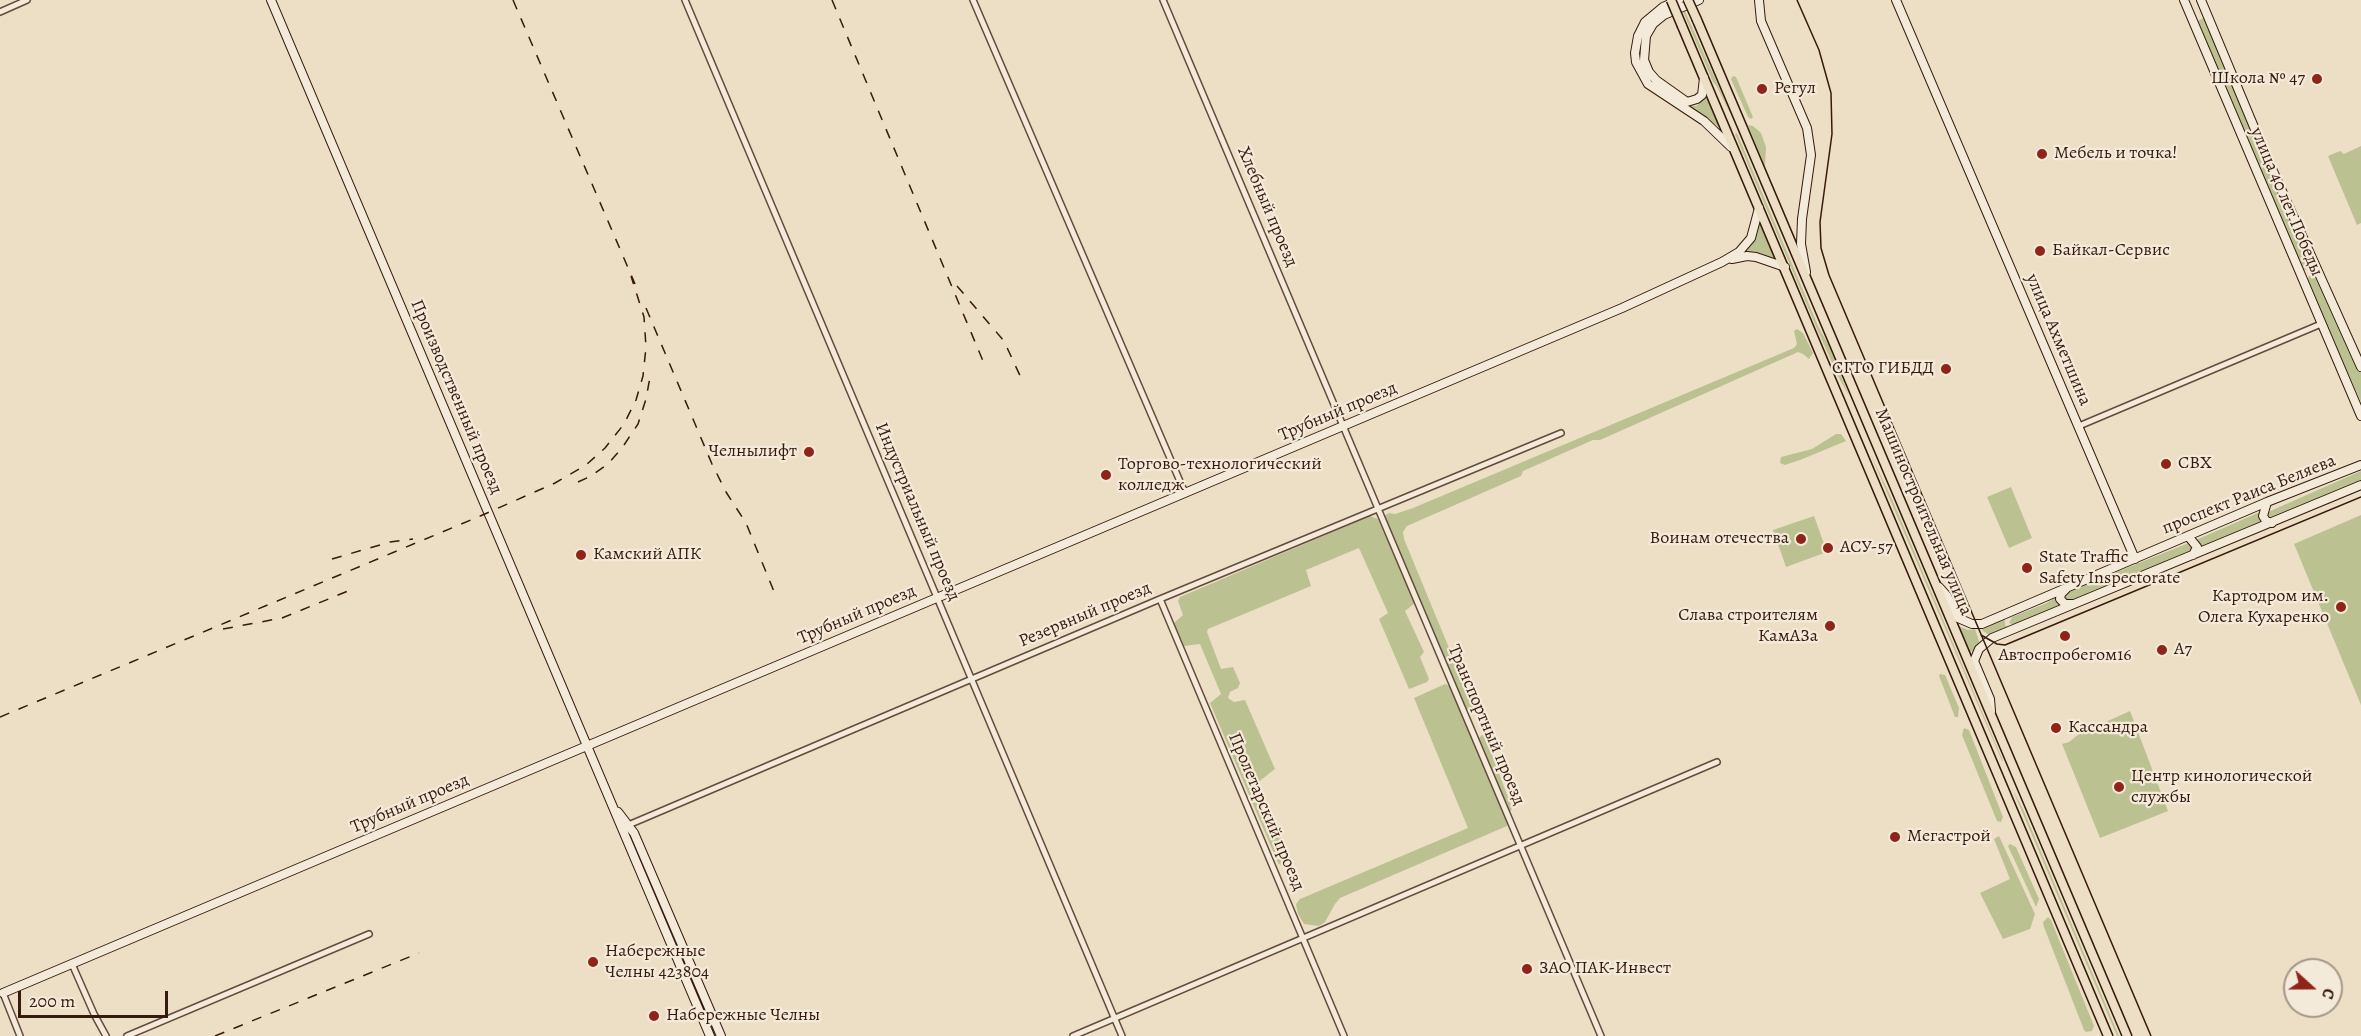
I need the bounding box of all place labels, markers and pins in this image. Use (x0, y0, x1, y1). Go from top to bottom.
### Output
place label: Школа № 47 (2211, 68, 2305, 90)
marker: Школа № 47 (2310, 72, 2324, 86)
place label: Регул (1774, 78, 1816, 100)
marker: Регул (1755, 82, 1769, 96)
place label: Мебель и точка! (2054, 143, 2177, 165)
marker: Мебель и точка! (2035, 147, 2049, 161)
place label: Байкал-Сервис (2052, 240, 2170, 262)
marker: Байкал-Сервис (2033, 244, 2047, 258)
place label: СГТО ГИБДД (1832, 358, 1934, 380)
marker: СГТО ГИБДД (1939, 362, 1953, 376)
place label: Челнылифт (709, 441, 797, 463)
marker: Челнылифт (802, 445, 816, 459)
place label: СВХ (2178, 453, 2212, 475)
place label: Торгово-технологический колледж (1118, 454, 1322, 496)
marker: СВХ (2159, 457, 2173, 471)
marker: Торгово-технологический колледж (1099, 468, 1113, 482)
place label: Воинам отечества (1650, 528, 1789, 550)
marker: Воинам отечества (1794, 532, 1808, 546)
place label: АСУ-57 (1840, 537, 1893, 559)
marker: АСУ-57 (1821, 541, 1835, 555)
place label: Камский АПК (593, 544, 701, 566)
place label: State Traffic Safety Inspectorate (2039, 547, 2180, 590)
marker: Камский АПК (574, 548, 588, 562)
marker: State Traffic Safety Inspectorate (2020, 561, 2034, 575)
place label: Картодром им. Олега Кухаренко (2198, 586, 2329, 628)
marker: Картодром им. Олега Кухаренко (2334, 600, 2348, 614)
place label: Слава строителям КамАЗа (1678, 605, 1818, 648)
marker: Слава строителям КамАЗа (1823, 619, 1837, 633)
marker: Автоспробегом16 (2058, 629, 2072, 643)
place label: А7 (2174, 639, 2192, 661)
marker: А7 (2155, 643, 2169, 657)
place label: Автоспробегом16 (1998, 645, 2132, 667)
place label: Кассандра (2068, 717, 2148, 739)
marker: Кассандра (2049, 721, 2063, 735)
place label: Центр кинологической службы (2131, 766, 2312, 808)
marker: Центр кинологической службы (2112, 780, 2126, 794)
place label: Мегастрой (1907, 826, 1991, 848)
marker: Мегастрой (1888, 830, 1902, 844)
place label: Набережные Челны 423804 (605, 941, 709, 984)
marker: Набережные Челны 423804 (586, 955, 600, 969)
place label: ЗАО ПАК-Инвест (1539, 958, 1671, 980)
marker: ЗАО ПАК-Инвест (1520, 962, 1534, 976)
place label: Набережные Челны (666, 1005, 820, 1027)
marker: Набережные Челны (647, 1009, 661, 1023)

